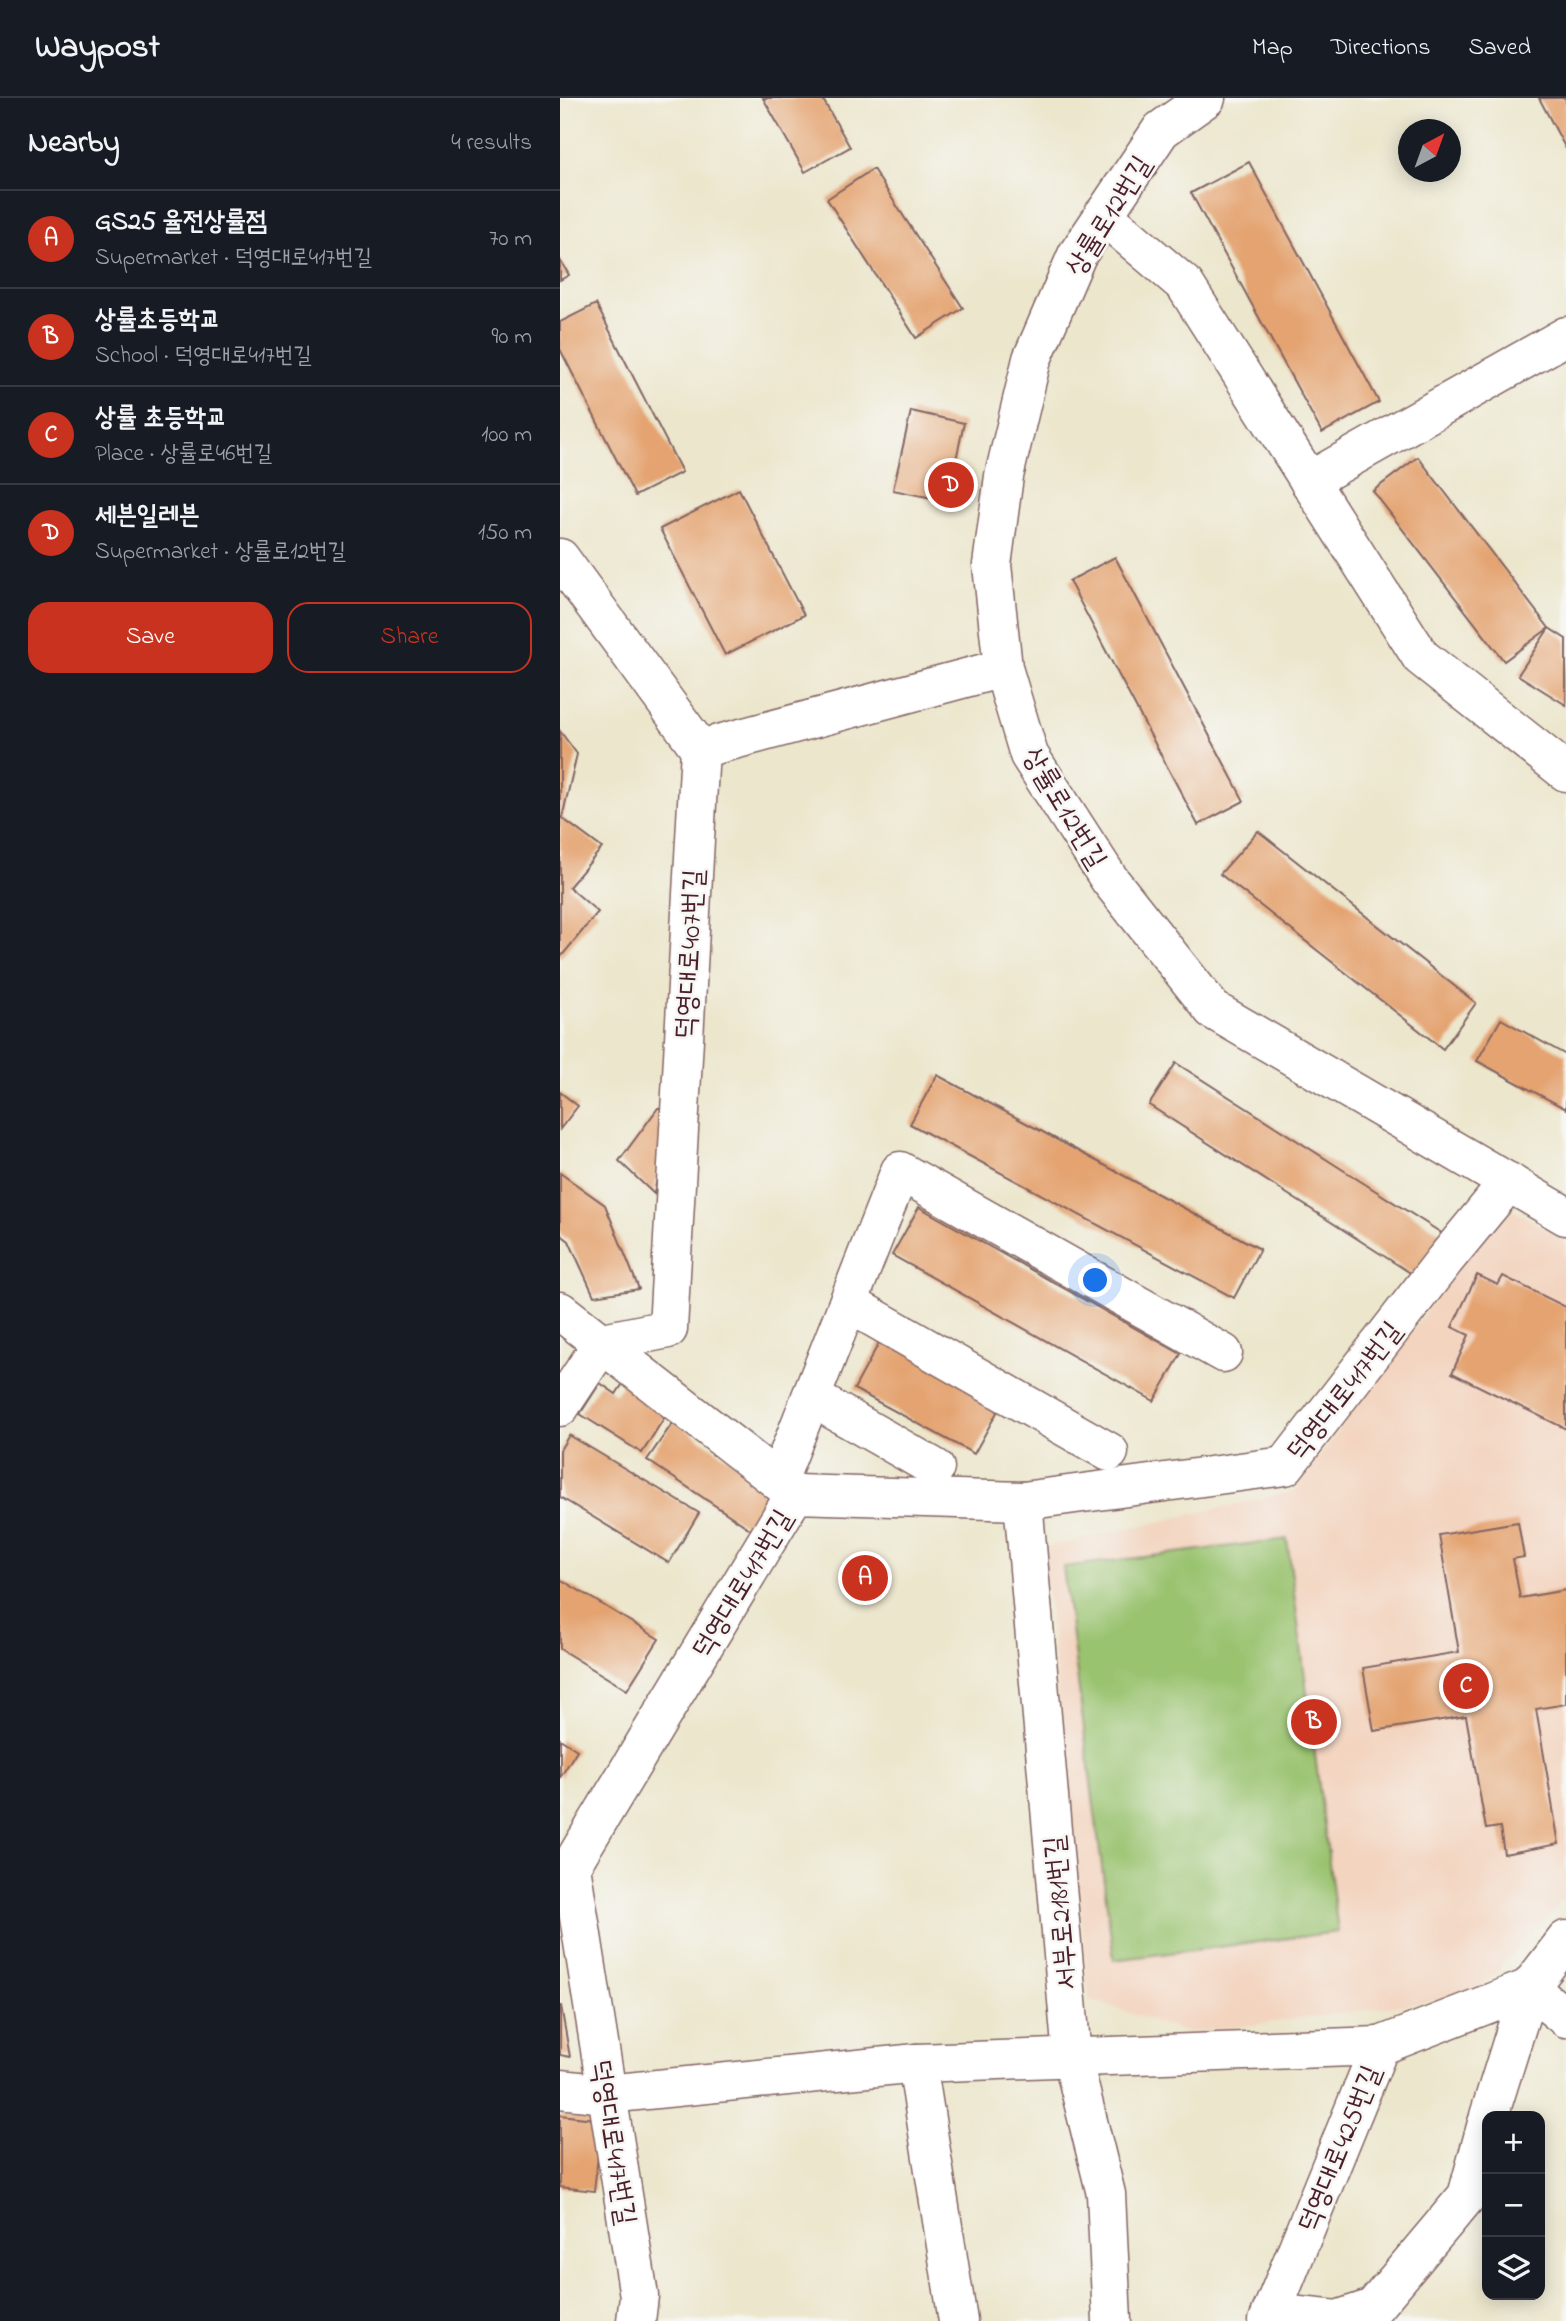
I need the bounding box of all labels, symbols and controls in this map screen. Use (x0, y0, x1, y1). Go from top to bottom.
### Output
text: Waypost (35, 24, 160, 72)
text: Map (1252, 31, 1293, 66)
text: Directions (1331, 31, 1430, 66)
text: Saved (1468, 31, 1531, 66)
north arrow (1398, 119, 1461, 182)
text: Nearby (28, 122, 120, 166)
text: 4 results (451, 127, 532, 160)
street label: 상률로12번길 (1057, 149, 1163, 285)
text: GS25 율전상률점 (95, 204, 267, 242)
text: A (44, 223, 58, 256)
text: 70 m (489, 223, 532, 256)
text: Supermarket · 덕영대로417번길 (95, 242, 372, 275)
text: 상률초등학교 (95, 302, 221, 340)
text: B (43, 321, 59, 354)
text: 90 m (492, 321, 532, 354)
text: School · 덕영대로417번길 (95, 340, 312, 373)
text: 상률 초등학교 (95, 400, 227, 438)
text: C (45, 419, 57, 452)
text: 100 m (481, 419, 532, 452)
text: Place · 상률로46번길 (95, 438, 272, 471)
pin: D (928, 459, 974, 511)
text: 세븐일레븐 (95, 498, 200, 536)
text: D (43, 517, 59, 550)
text: 150 m (478, 517, 532, 550)
text: Supermarket · 상률로12번길 (95, 536, 346, 569)
button: Save (28, 602, 273, 673)
button: Share (287, 602, 532, 673)
street label: 상률로12번길 (1011, 740, 1115, 877)
street label: 덕영대로407번길 (667, 868, 716, 1040)
your location (1078, 1263, 1112, 1297)
street label: 덕영대로417번길 (1278, 1314, 1413, 1471)
street label: 덕영대로417번길 (683, 1503, 805, 1667)
pin: A (842, 1552, 888, 1604)
pin: C (1443, 1660, 1489, 1712)
pin: B (1291, 1696, 1337, 1748)
street label: 서부로2181번길 (1035, 1834, 1090, 1992)
street label: 덕영대로417번길 (578, 2057, 645, 2228)
street label: 덕영대로425번길 (1289, 2060, 1393, 2239)
map controls (1482, 2111, 1545, 2300)
button: + (1482, 2111, 1545, 2174)
button: − (1482, 2174, 1545, 2237)
button: layers (1482, 2237, 1545, 2300)

